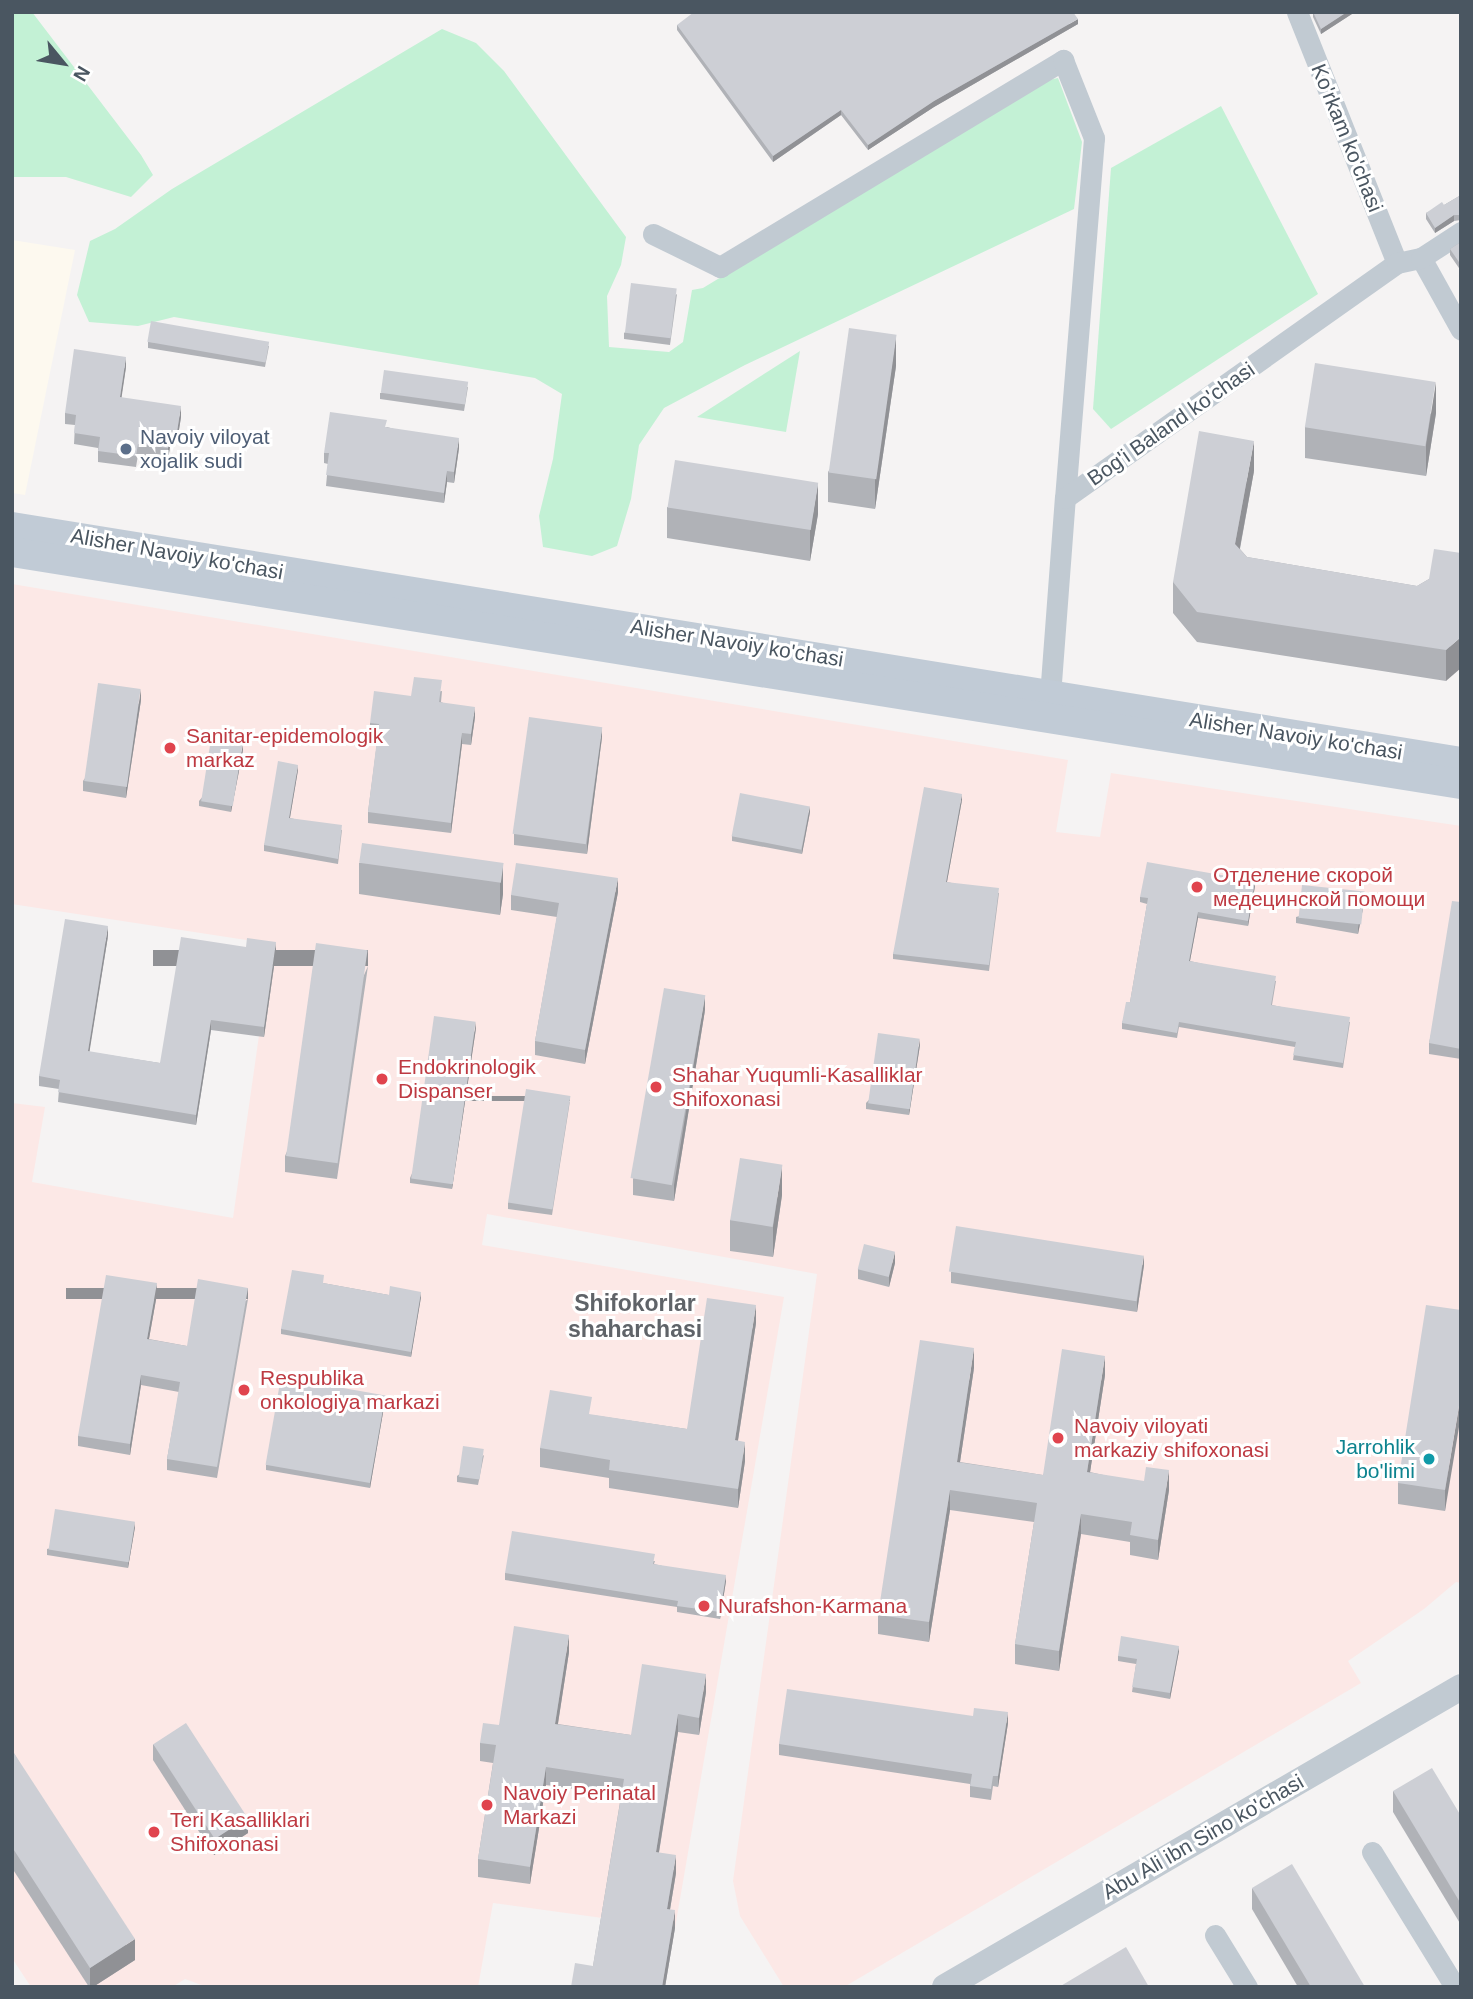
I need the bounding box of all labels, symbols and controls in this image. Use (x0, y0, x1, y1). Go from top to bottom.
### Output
north arrow (28, 28, 98, 98)
street label: Ko'rkam ko'chasi (1306, 60, 1388, 216)
text: N (69, 63, 94, 85)
street label: Bog'i Baland ko'chasi (1083, 357, 1259, 491)
place label: Navoiy viloyat xojalik sudi (140, 424, 270, 474)
marker: Navoiy viloyat xojalik sudi (118, 441, 134, 457)
street label: Alisher Navoiy ko'chasi (69, 523, 285, 585)
street label: Alisher Navoiy ko'chasi (629, 614, 845, 672)
street label: Alisher Navoiy ko'chasi (1188, 707, 1404, 765)
place label: Sanitar-epidemologik markaz (186, 723, 383, 773)
marker: Sanitar-epidemologik markaz (160, 738, 180, 758)
place label: Отделение скорой медецинской помощи (1213, 862, 1425, 912)
marker: Отделение скорой медецинской помощи (1187, 877, 1207, 897)
place label: Endokrinologik Dispanser (398, 1054, 536, 1104)
place label: Shahar Yuqumli-Kasalliklar Shifoxonasi (672, 1062, 923, 1112)
marker: Endokrinologik Dispanser (372, 1069, 392, 1089)
marker: Shahar Yuqumli-Kasalliklar Shifoxonasi (646, 1077, 666, 1097)
district label: Shifokorlar shaharchasi (568, 1289, 702, 1343)
place label: Respublika onkologiya markazi (260, 1365, 440, 1415)
marker: Respublika onkologiya markazi (234, 1380, 254, 1400)
place label: Navoiy viloyati markaziy shifoxonasi (1074, 1413, 1269, 1463)
marker: Navoiy viloyati markaziy shifoxonasi (1048, 1428, 1068, 1448)
place label: Jarrohlik bo'limi (1336, 1434, 1415, 1484)
marker: Jarrohlik bo'limi (1421, 1451, 1437, 1467)
place label: Nurafshon-Karmana (718, 1593, 907, 1619)
marker: Nurafshon-Karmana (696, 1598, 712, 1614)
street label: Abu Ali ibn Sino ko'chasi (1097, 1769, 1309, 1905)
place label: Navoiy Perinatal Markazi (503, 1780, 656, 1830)
marker: Navoiy Perinatal Markazi (477, 1795, 497, 1815)
place label: Teri Kasalliklari Shifoxonasi (170, 1807, 310, 1857)
marker: Teri Kasalliklari Shifoxonasi (144, 1822, 164, 1842)

